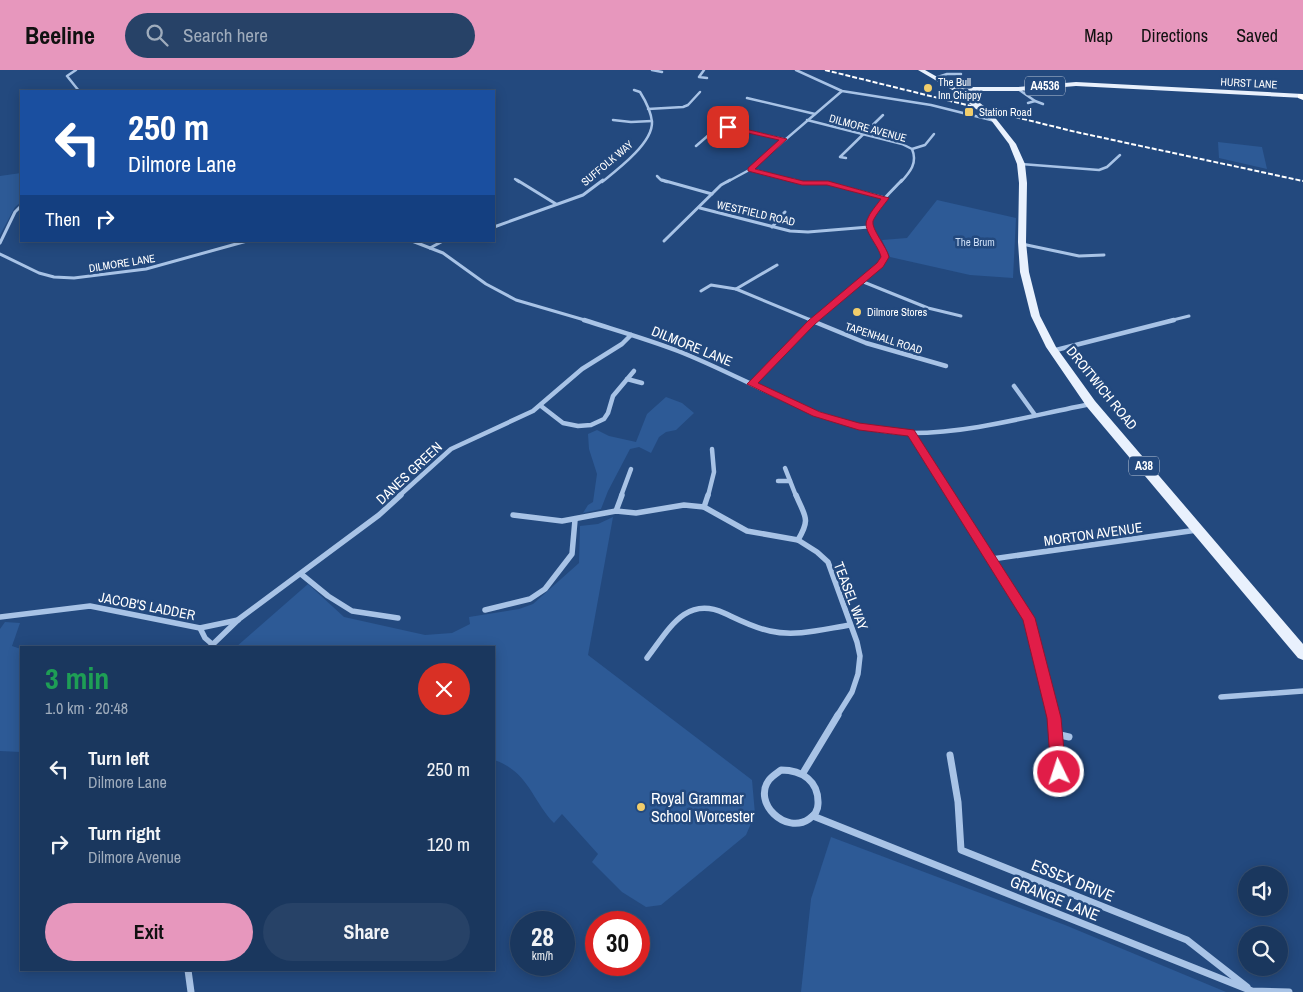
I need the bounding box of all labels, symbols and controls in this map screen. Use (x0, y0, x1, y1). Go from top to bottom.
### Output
search box (125, 13, 475, 58)
text: Beeline (25, 19, 95, 51)
icon: search (143, 21, 171, 49)
text: Search here (183, 22, 268, 48)
text: Map (1084, 23, 1113, 48)
text: Directions (1141, 23, 1208, 48)
text: Saved (1236, 23, 1278, 48)
place label: The Bull Inn Chippy (938, 75, 982, 102)
street label: HURST LANE (1220, 75, 1278, 91)
road number: A4536 (1025, 77, 1065, 96)
marker: The Bull Inn Chippy (922, 82, 934, 94)
text: 250 m (128, 104, 209, 151)
place label: Station Road (979, 105, 1032, 119)
pin (707, 106, 749, 148)
marker: Station Road (963, 106, 975, 118)
icon: left (45, 110, 110, 175)
street label: DILMORE AVENUE (828, 111, 908, 145)
icon: arrive (714, 113, 742, 141)
street label: SUFFOLK WAY (578, 137, 636, 189)
text: Dilmore Lane (128, 149, 236, 179)
street label: WESTFIELD ROAD (715, 197, 797, 229)
icon: right (91, 205, 119, 233)
text: Then (45, 206, 81, 232)
park label: The Brum (955, 235, 995, 249)
street label: DILMORE LANE (88, 251, 156, 275)
place label: Dilmore Stores (867, 305, 928, 319)
marker: Dilmore Stores (851, 306, 863, 318)
street label: TAPENHALL ROAD (844, 319, 924, 357)
street label: DILMORE LANE (649, 322, 735, 370)
street label: DROITWICH ROAD (1063, 342, 1141, 434)
street label: DANES GREEN (372, 438, 446, 508)
road number: A38 (1129, 456, 1159, 476)
street label: MORTON AVENUE (1042, 518, 1144, 550)
street label: TEASEL WAY (830, 559, 872, 633)
street label: JACOB'S LADDER (97, 588, 197, 624)
text: 3 min (45, 658, 109, 698)
button: close (418, 663, 470, 715)
text: 1.0 km · 20:48 (45, 697, 128, 719)
text: Turn left (88, 745, 149, 771)
position arrow (1032, 745, 1084, 797)
icon: left (45, 755, 73, 783)
text: 250 m (427, 756, 470, 782)
text: Dilmore Lane (88, 771, 167, 793)
place label: Royal Grammar School Worcester (651, 787, 755, 827)
marker: Royal Grammar School Worcester (635, 801, 647, 813)
text: Turn right (88, 820, 160, 846)
icon: right (45, 830, 73, 858)
text: 120 m (427, 831, 470, 857)
text: Dilmore Avenue (88, 846, 181, 868)
street label: ESSEX DRIVE (1028, 853, 1118, 907)
map controls (1238, 866, 1288, 976)
button: sound (1238, 866, 1288, 916)
street label: GRANGE LANE (1007, 870, 1103, 926)
button: Exit (45, 903, 253, 961)
button: Share (263, 903, 470, 961)
speed limit sign: 30 (585, 911, 650, 976)
text: 28 (531, 920, 554, 954)
button: search (1238, 926, 1288, 976)
text: km/h (532, 948, 553, 964)

